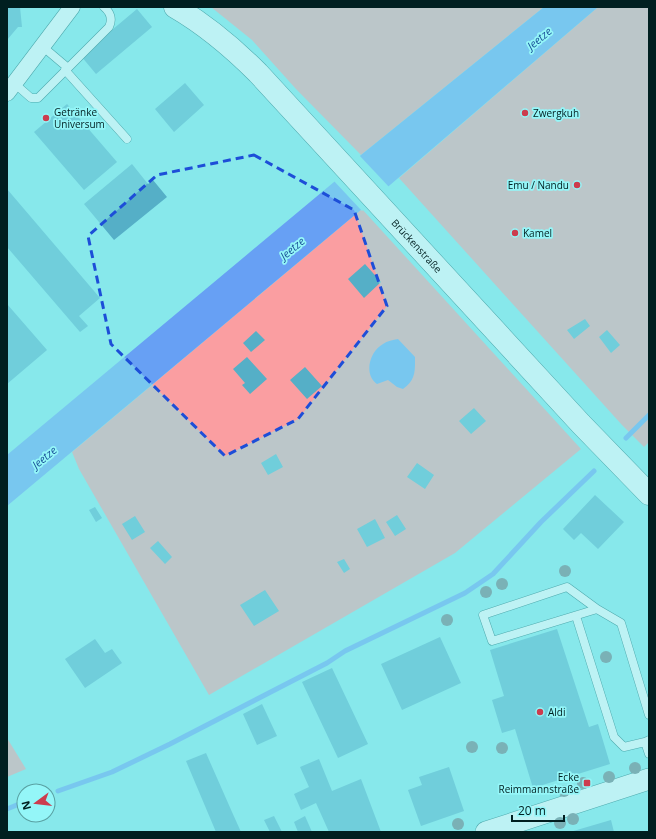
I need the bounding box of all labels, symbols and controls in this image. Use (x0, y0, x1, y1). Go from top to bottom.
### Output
water label: Jeetze (522, 23, 555, 54)
place label: Getränke Universum (54, 105, 105, 131)
place label: Zwergkuh (533, 106, 579, 120)
marker: Zwergkuh (520, 108, 530, 118)
marker: Getränke Universum (41, 113, 51, 123)
place label: Emu / Nandu (508, 178, 569, 192)
marker: Emu / Nandu (572, 180, 582, 190)
street label: Brückenstraße (389, 216, 445, 276)
place label: Kamel (523, 226, 552, 240)
marker: Kamel (510, 228, 520, 238)
water label: Jeetze (275, 233, 308, 264)
water label: Jeetze (27, 442, 60, 473)
place label: Aldi (548, 705, 566, 719)
marker: Aldi (535, 707, 545, 717)
place label: Ecke Reimmannstraße (499, 770, 579, 796)
marker: Ecke Reimmannstraße (582, 778, 592, 788)
north arrow (16, 783, 56, 823)
scale bar (512, 797, 564, 823)
text: N (17, 799, 34, 812)
text: 20 m (518, 802, 546, 819)

